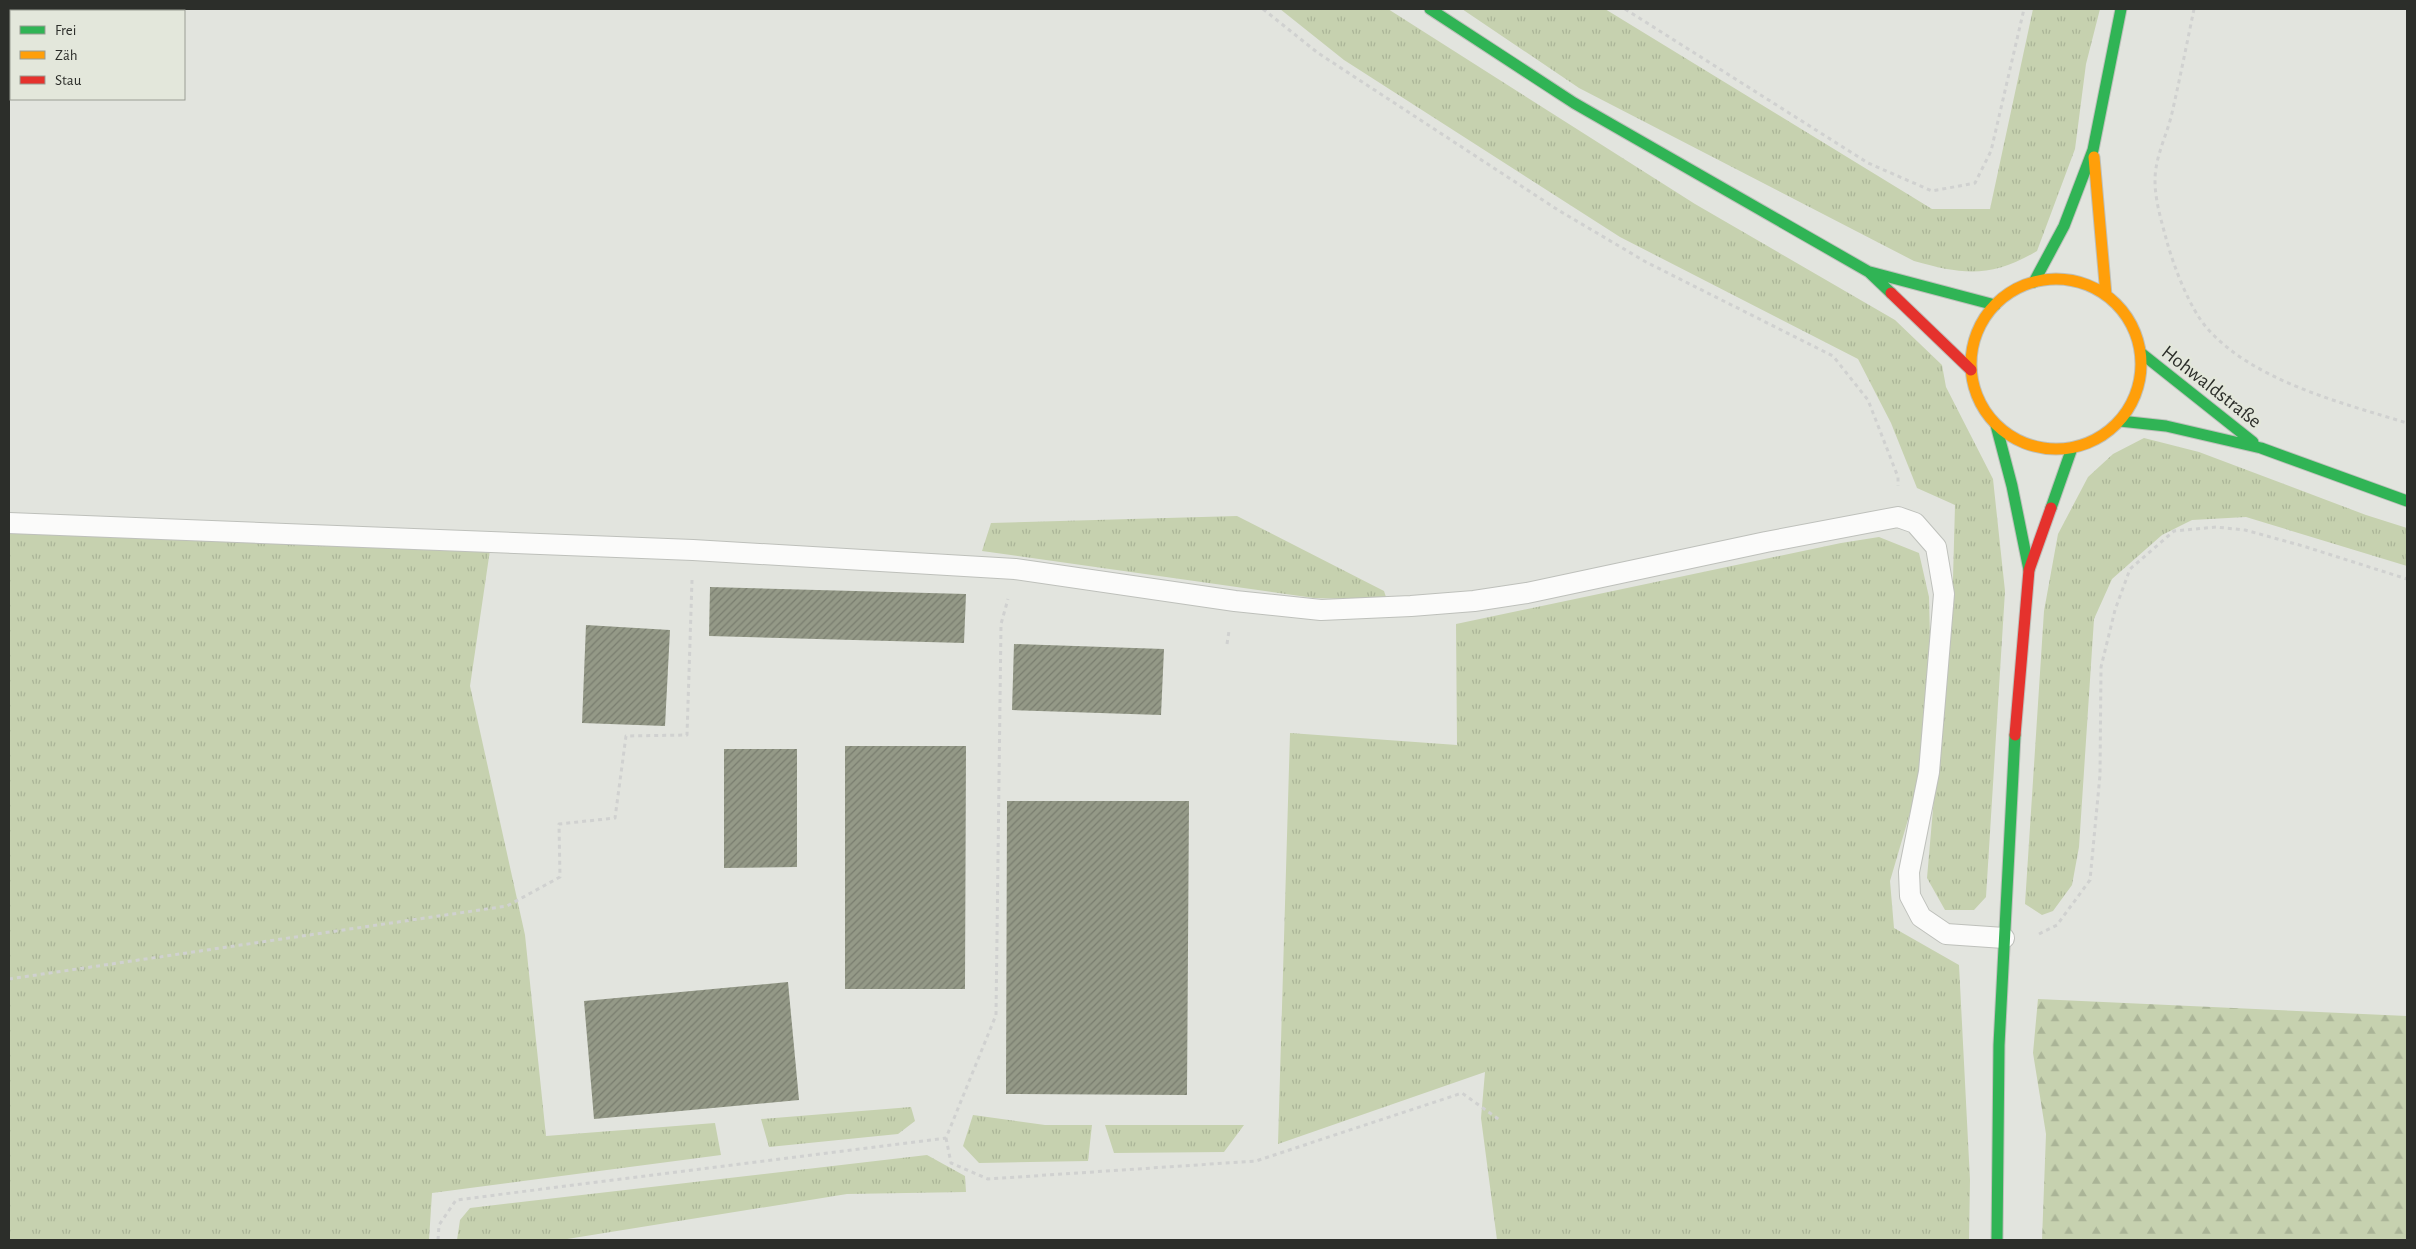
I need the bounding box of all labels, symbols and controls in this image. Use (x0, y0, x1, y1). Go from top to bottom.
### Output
legend (10, 10, 185, 100)
text: Frei (55, 23, 76, 38)
text: Zäh (55, 48, 78, 63)
text: Stau (55, 73, 82, 88)
street label: Hohwaldstraße (2158, 342, 2265, 432)

